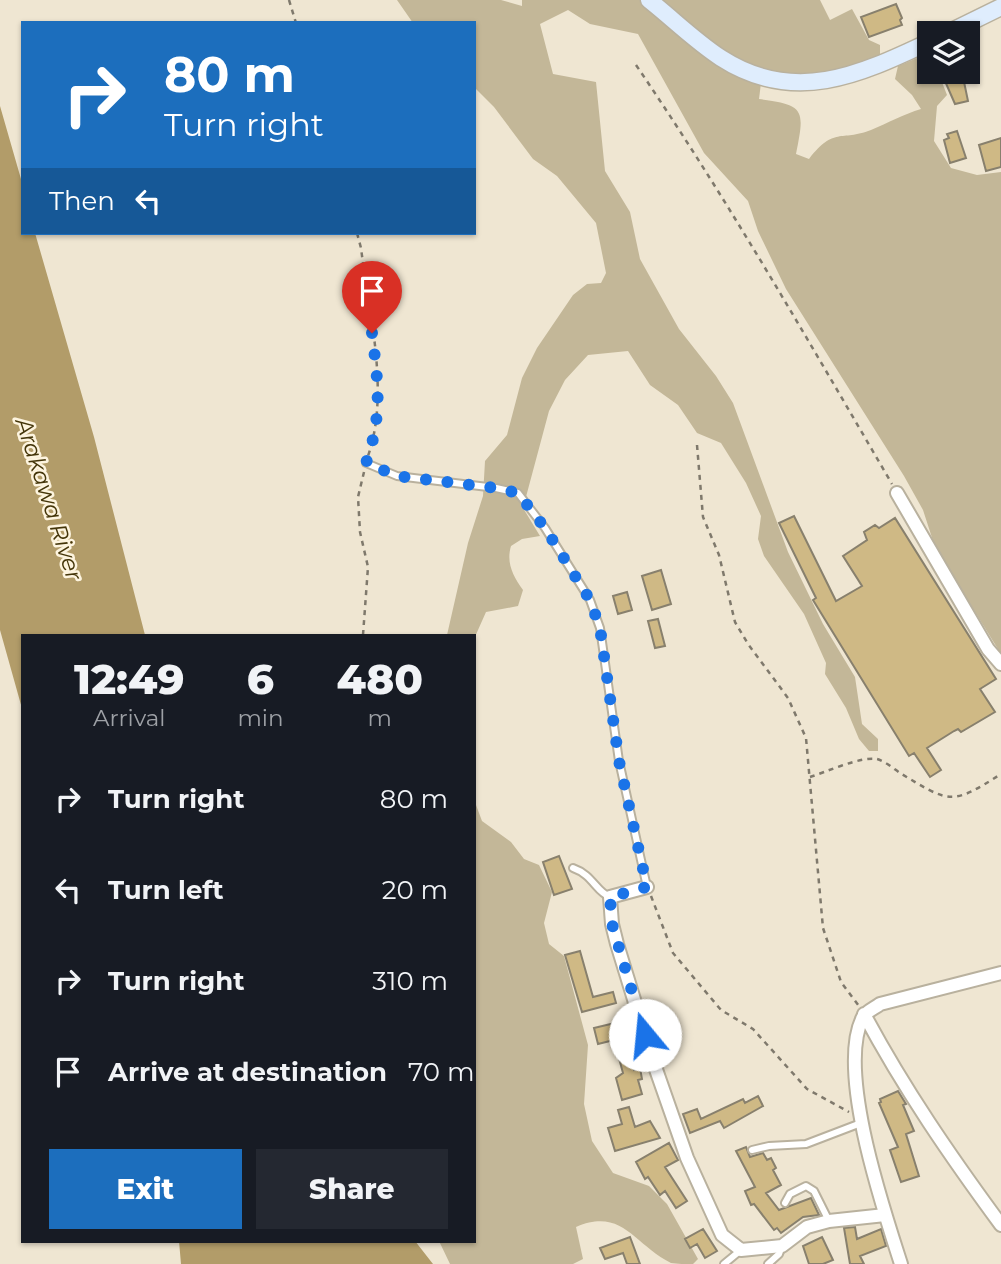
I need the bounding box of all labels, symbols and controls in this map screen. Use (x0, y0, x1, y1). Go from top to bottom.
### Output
map controls (917, 21, 980, 84)
button: layers (917, 21, 980, 84)
text: 80 m (164, 45, 295, 104)
icon: right (49, 49, 140, 140)
text: Turn right (164, 105, 324, 144)
icon: left (129, 182, 167, 220)
text: Then (49, 185, 115, 217)
pin (342, 261, 402, 333)
icon: arrive (353, 272, 391, 310)
water label: Arakawa River (9, 412, 89, 585)
text: 12:49 (74, 653, 185, 705)
text: 6 (247, 653, 274, 705)
text: 480 (336, 653, 423, 705)
text: Arrival (93, 704, 165, 732)
text: min (237, 704, 284, 732)
text: m (368, 704, 392, 732)
icon: right (49, 780, 87, 818)
text: Turn right (108, 783, 244, 815)
text: 80 m (380, 783, 448, 815)
icon: left (49, 871, 87, 909)
text: Turn left (108, 874, 224, 906)
text: 20 m (382, 874, 448, 906)
icon: right (49, 962, 87, 1000)
text: Turn right (108, 965, 244, 997)
text: 310 m (372, 965, 448, 997)
position arrow (608, 998, 682, 1072)
icon: arrive (49, 1053, 87, 1091)
text: Arrive at destination (108, 1056, 387, 1088)
text: 70 m (408, 1056, 474, 1088)
button: Exit (49, 1149, 242, 1229)
button: Share (256, 1149, 448, 1229)

